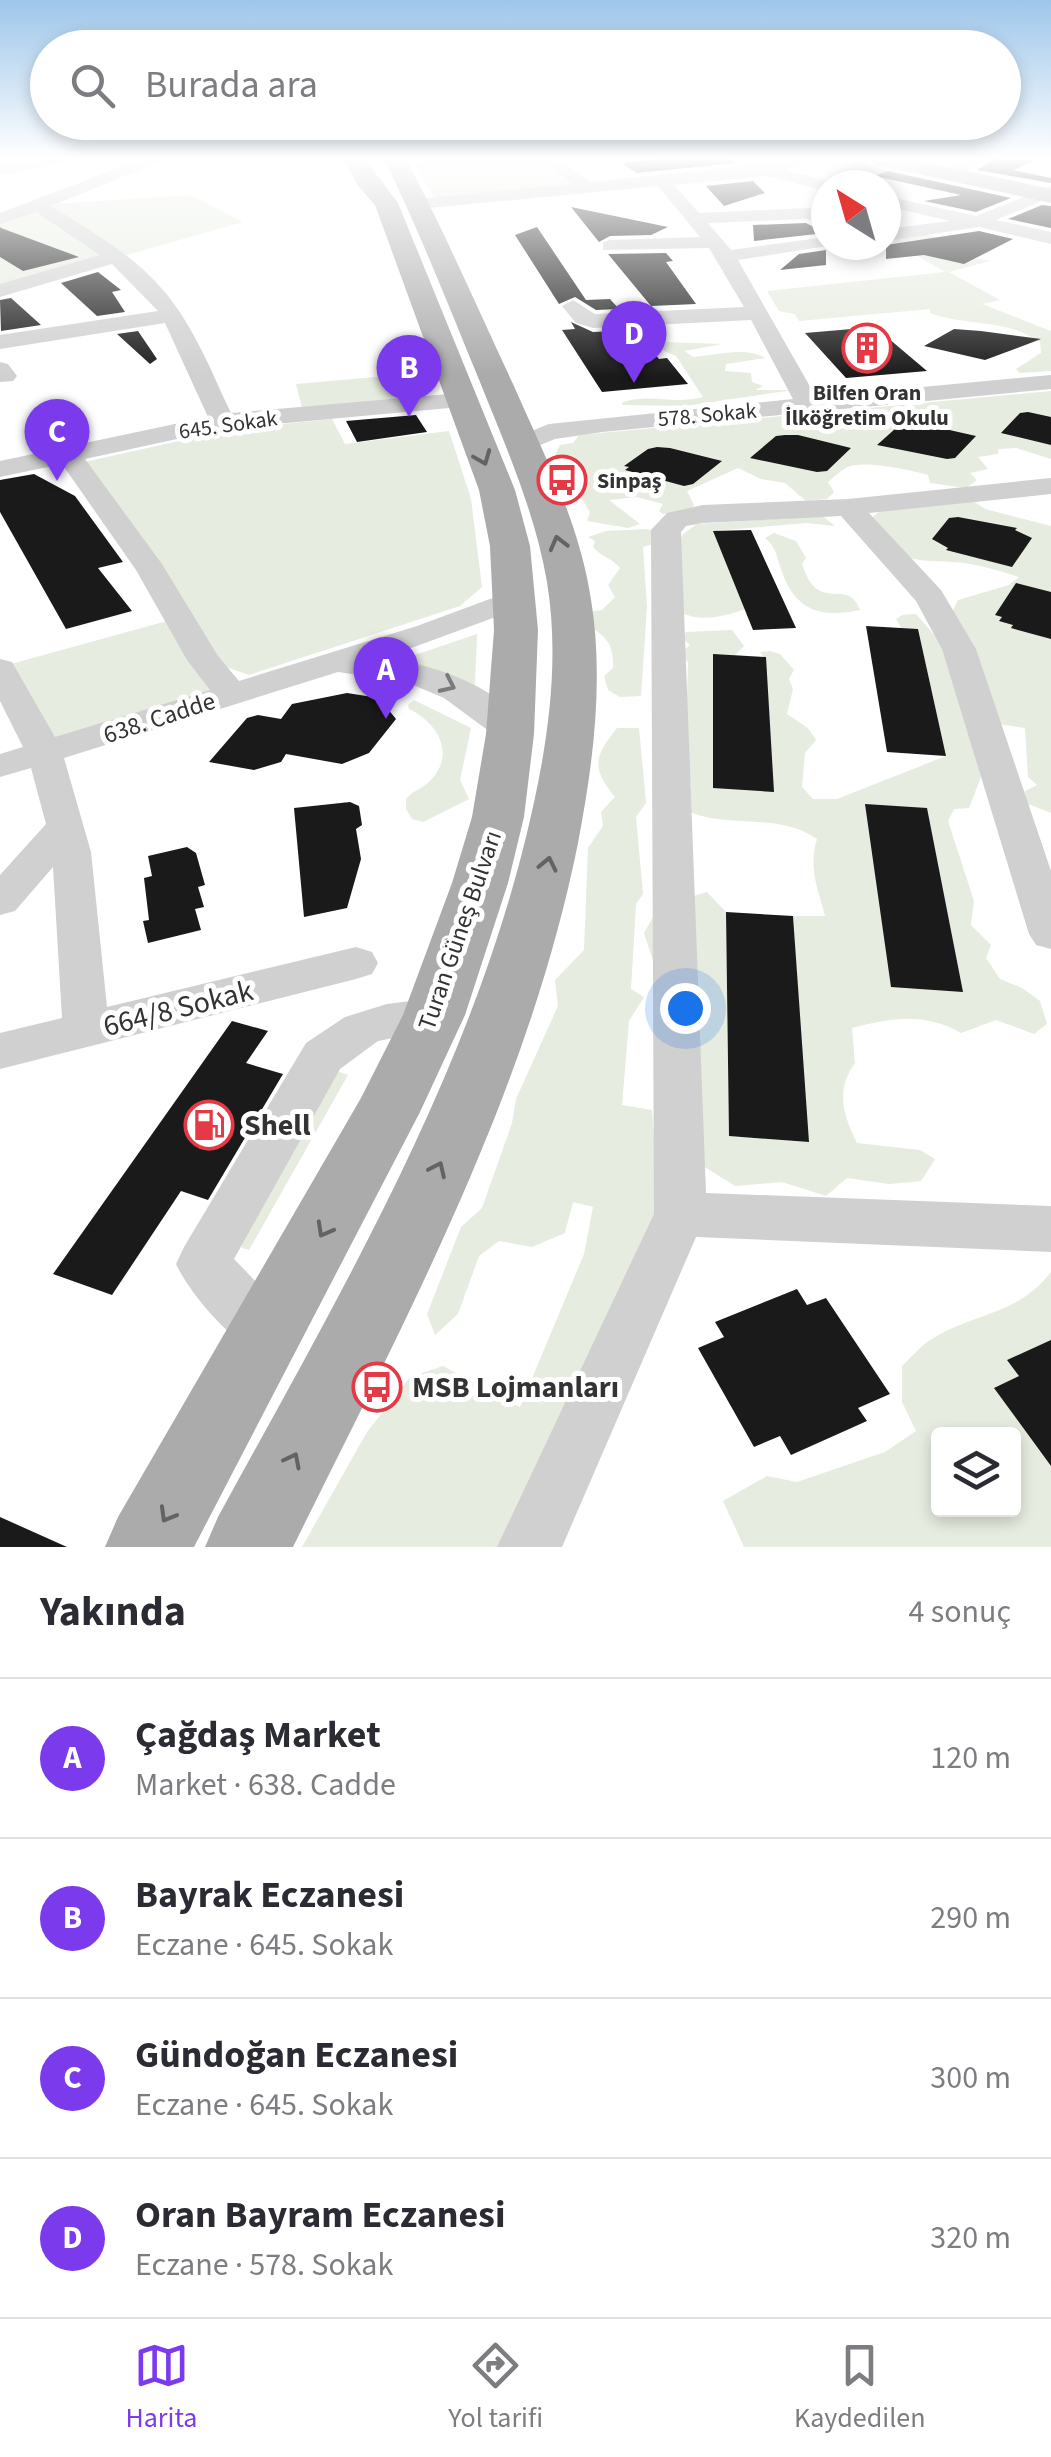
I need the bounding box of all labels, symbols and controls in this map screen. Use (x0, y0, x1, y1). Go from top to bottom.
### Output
search box (30, 30, 1021, 140)
icon: search (65, 58, 120, 113)
text: Burada ara (145, 58, 318, 112)
north arrow (811, 170, 901, 260)
pin: D (602, 300, 666, 383)
building icon: Bilfen Oran İlköğretim Okulu (841, 322, 893, 374)
pin: B (376, 334, 442, 417)
place label: Bilfen Oran İlköğretim Okulu (785, 377, 949, 434)
street label: 578. Sokak (656, 395, 758, 435)
pin: C (24, 398, 90, 481)
street label: 645. Sokak (177, 402, 279, 448)
one-way arrow (472, 448, 492, 465)
bus stop icon: Sinpaş (536, 454, 588, 506)
place label: Sinpaş (597, 465, 662, 497)
one-way arrow (549, 535, 570, 552)
pin: A (354, 636, 418, 719)
one-way arrow (438, 672, 456, 692)
street label: 638. Cadde (99, 683, 220, 753)
street label: Turan Güneş Bulvarı (409, 826, 511, 1035)
one-way arrow (536, 856, 557, 873)
street label: 664/8 Sokak (99, 969, 258, 1048)
your location (660, 983, 711, 1034)
fuel station icon: Shell (183, 1099, 235, 1151)
place label: Shell (244, 1104, 311, 1147)
one-way arrow (425, 1161, 445, 1179)
one-way arrow (317, 1220, 337, 1238)
bus stop icon: MSB Lojmanları (351, 1361, 403, 1413)
place label: MSB Lojmanları (412, 1366, 619, 1409)
map controls (931, 1427, 1021, 1517)
button: layers (931, 1427, 1021, 1517)
one-way arrow (281, 1453, 300, 1471)
one-way arrow (159, 1504, 179, 1522)
text: Yakında (40, 1582, 186, 1642)
text: 4 sonuç (908, 1589, 1011, 1635)
text: Çağdaş Market (135, 1708, 381, 1762)
text: A (63, 1735, 82, 1781)
text: 120 m (930, 1735, 1011, 1781)
text: Market · 638. Cadde (135, 1762, 396, 1808)
text: Bayrak Eczanesi (135, 1868, 404, 1922)
text: B (63, 1895, 82, 1941)
text: 290 m (930, 1895, 1011, 1941)
text: Eczane · 645. Sokak (135, 1922, 393, 1968)
text: Gündoğan Eczanesi (135, 2028, 458, 2082)
text: C (63, 2055, 82, 2101)
text: 300 m (930, 2055, 1011, 2101)
text: Eczane · 645. Sokak (135, 2082, 393, 2128)
text: Oran Bayram Eczanesi (135, 2188, 505, 2242)
text: D (62, 2215, 83, 2261)
text: 320 m (930, 2215, 1011, 2261)
text: Eczane · 578. Sokak (135, 2242, 393, 2288)
tab: Harita (125, 2338, 197, 2438)
tab: Yol tarifi (448, 2338, 543, 2438)
tab: Kaydedilen (794, 2338, 926, 2438)

